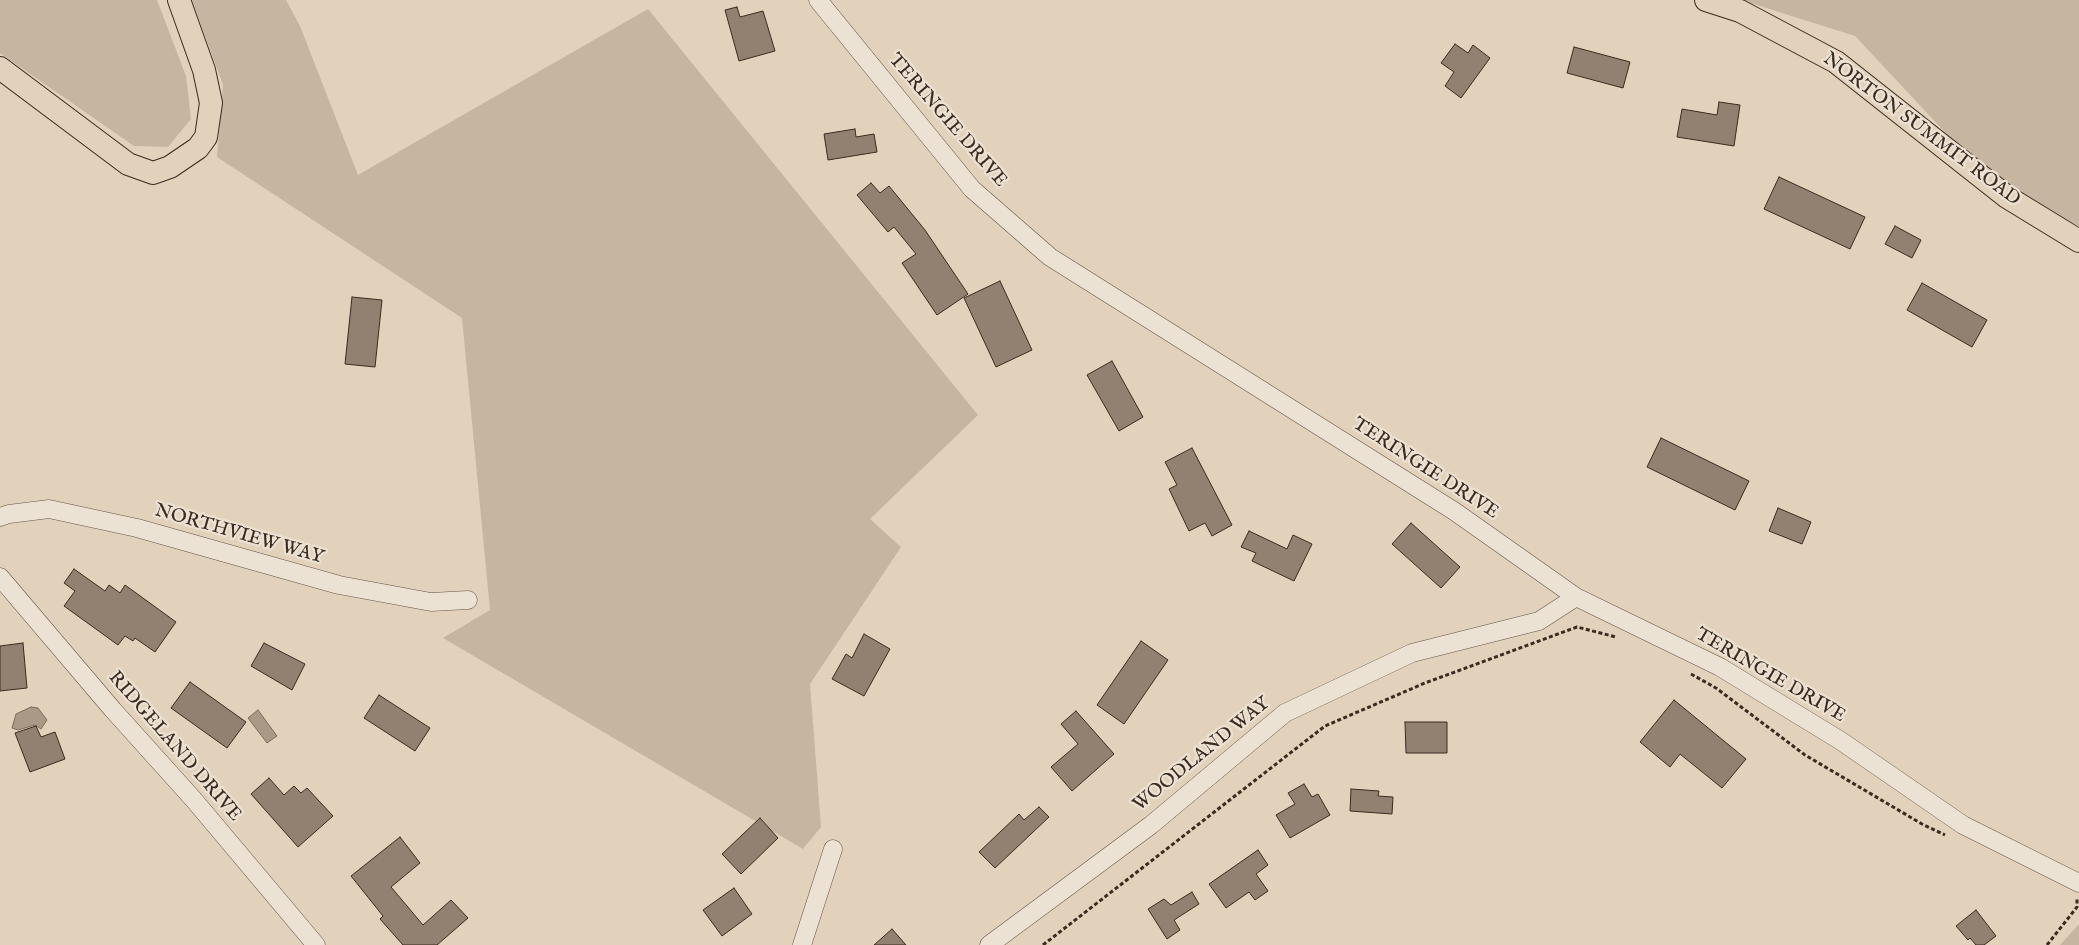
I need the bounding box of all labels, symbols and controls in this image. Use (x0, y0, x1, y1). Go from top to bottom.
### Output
street label: NORTON SUMMIT ROAD (1818, 48, 2024, 212)
street label: TERINGIE DRIVE (883, 50, 1011, 192)
street label: TERINGIE DRIVE (1348, 413, 1502, 525)
street label: NORTHVIEW WAY (152, 500, 326, 570)
street label: TERINGIE DRIVE (1691, 624, 1849, 728)
street label: RIDGELAND DRIVE (103, 667, 245, 827)
street label: WOODLAND WAY (1129, 693, 1275, 817)

